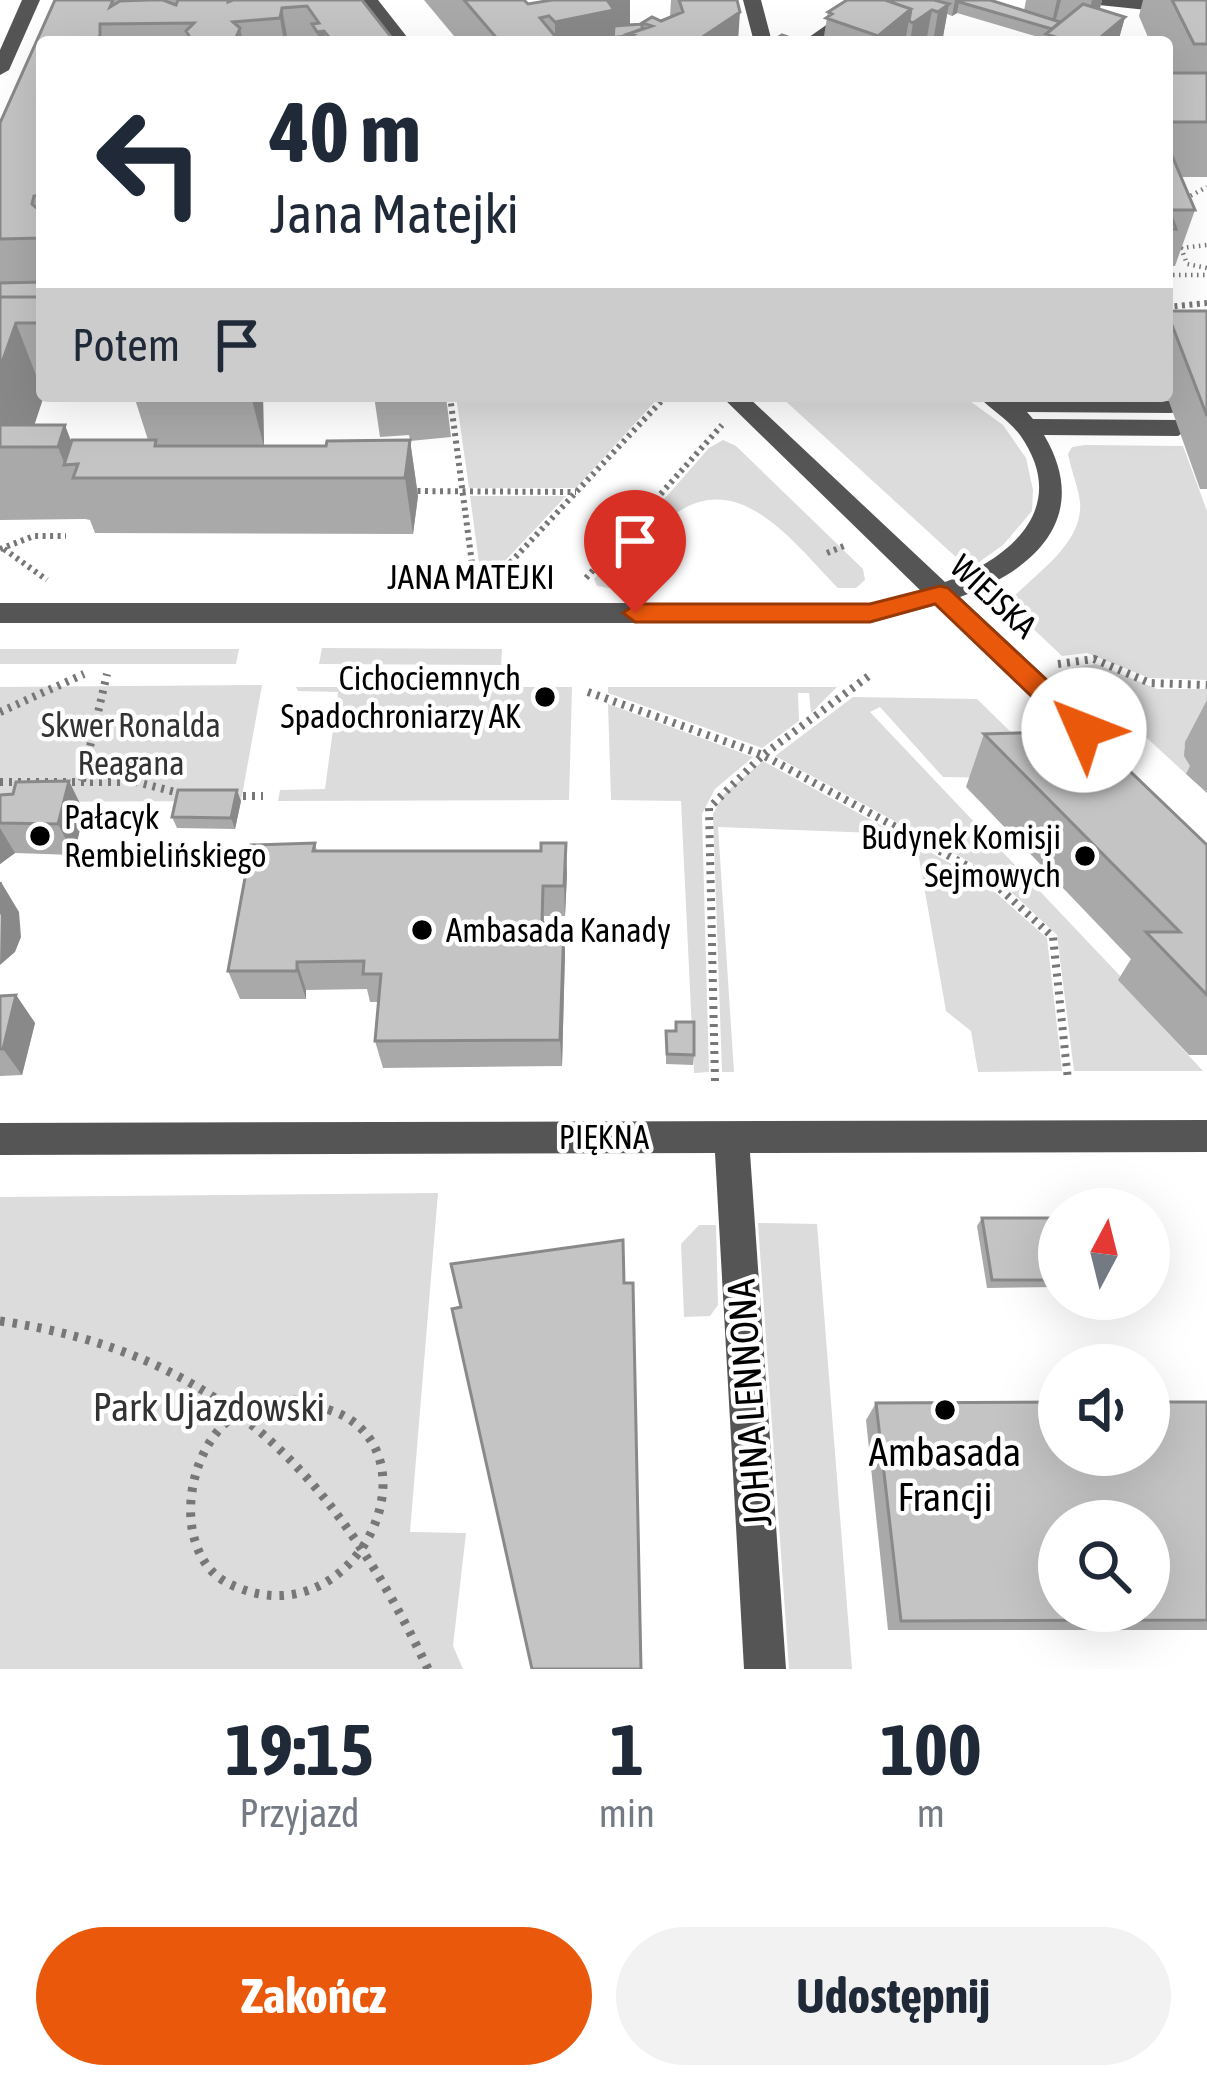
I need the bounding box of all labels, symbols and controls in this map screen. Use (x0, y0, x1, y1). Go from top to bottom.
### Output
icon: left (72, 84, 228, 240)
text: 40 m (270, 84, 421, 180)
text: Jana Matejki (270, 183, 519, 244)
icon: arrive (204, 312, 270, 378)
text: Potem (72, 319, 180, 371)
pin (584, 490, 686, 613)
icon: arrive (602, 508, 668, 574)
street label: WIEJSKA (943, 547, 1045, 646)
street label: JANA MATEJKI (387, 558, 555, 596)
place label: Cichociemnych Spadochroniarzy AK (281, 659, 521, 735)
position arrow (1021, 667, 1147, 793)
marker: Cichociemnych Spadochroniarzy AK (532, 684, 558, 710)
park label: Skwer Ronalda Reagana (41, 706, 221, 782)
place label: Pałacyk Rembielińskiego (64, 798, 267, 874)
place label: Budynek Komisji Sejmowych (861, 818, 1061, 894)
marker: Pałacyk Rembielińskiego (27, 823, 53, 849)
marker: Budynek Komisji Sejmowych (1072, 843, 1098, 869)
place label: Ambasada Kanady (446, 911, 671, 949)
marker: Ambasada Kanady (409, 917, 435, 943)
street label: PIĘKNA (559, 1118, 650, 1156)
north arrow (1038, 1188, 1170, 1320)
map controls (1038, 1188, 1170, 1632)
street label: JOHNA LENNONA (718, 1278, 780, 1528)
button: sound (1038, 1344, 1170, 1476)
park label: Park Ujazdowski (93, 1385, 325, 1429)
marker: Ambasada Francji (932, 1397, 958, 1423)
place label: Ambasada Francji (869, 1430, 1021, 1519)
button: search (1038, 1500, 1170, 1632)
text: 19:15 (225, 1708, 374, 1790)
text: 1 (610, 1708, 644, 1790)
text: 100 (880, 1708, 982, 1790)
text: Przyjazd (239, 1791, 359, 1835)
text: min (599, 1791, 655, 1835)
text: m (917, 1791, 945, 1835)
button: Zakończ (36, 1927, 592, 2065)
button: Udostępnij (616, 1927, 1171, 2065)

